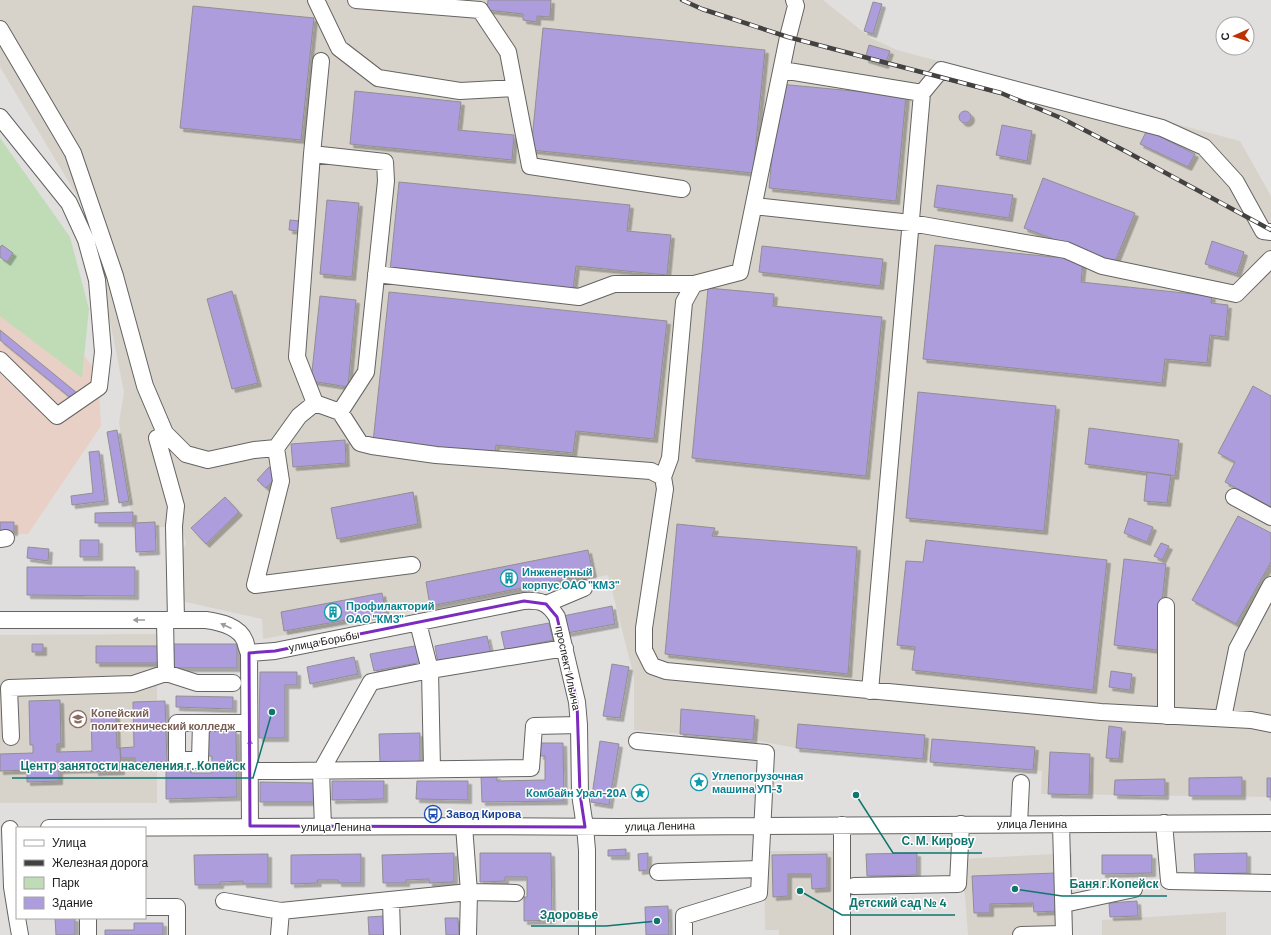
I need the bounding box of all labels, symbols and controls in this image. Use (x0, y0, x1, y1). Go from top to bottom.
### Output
north arrow (1215, 16, 1255, 56)
text: С (1218, 32, 1231, 41)
place label: Инженерный корпус ОАО "КМЗ" (522, 565, 619, 591)
building icon: Инженерный корпус ОАО "КМЗ" (499, 568, 519, 588)
place label: Профилакторий ОАО "КМЗ" (346, 599, 435, 625)
building icon: Профилакторий ОАО "КМЗ" (323, 602, 343, 622)
one-way arrow (132, 617, 145, 623)
one-way arrow (220, 622, 232, 628)
street label: проспект Ильича (553, 624, 584, 712)
street label: улица Борьбы (287, 627, 360, 654)
place label: Копейский политехнический колледж (91, 706, 235, 732)
school or university icon: Копейский политехнический колледж (68, 709, 88, 729)
one-way arrow (247, 738, 253, 751)
callout: Центр занятости населения г. Копейск (12, 754, 253, 778)
text: Центр занятости населения г. Копейск (20, 758, 247, 773)
place label: Углепогрузочная машина УП-3 (712, 769, 803, 795)
place icon: Углепогрузочная машина УП-3 (689, 772, 709, 792)
place icon: Комбайн Урал-20А (630, 783, 650, 803)
place label: Комбайн Урал-20А (526, 786, 627, 799)
bus stop icon: Завод Кирова (423, 804, 443, 824)
place label: Завод Кирова (446, 807, 522, 820)
street label: улица Ленина (997, 817, 1068, 830)
street label: улица Ленина (625, 818, 696, 833)
street label: улица Ленина (301, 820, 372, 833)
legend (16, 827, 146, 919)
callout: С. М. Кирову (893, 829, 982, 853)
text: С. М. Кирову (901, 833, 975, 848)
text: Улица (52, 835, 86, 850)
text: Железная дорога (52, 855, 148, 870)
callout: Баня г.Копейск (1062, 872, 1167, 896)
text: Парк (52, 875, 80, 890)
text: Баня г.Копейск (1070, 876, 1159, 890)
callout: Детский сад № 4 (842, 891, 955, 915)
text: Здание (52, 895, 93, 910)
text: Детский сад № 4 (849, 895, 947, 910)
callout: Здоровье (531, 902, 606, 926)
text: Здоровье (540, 907, 599, 922)

